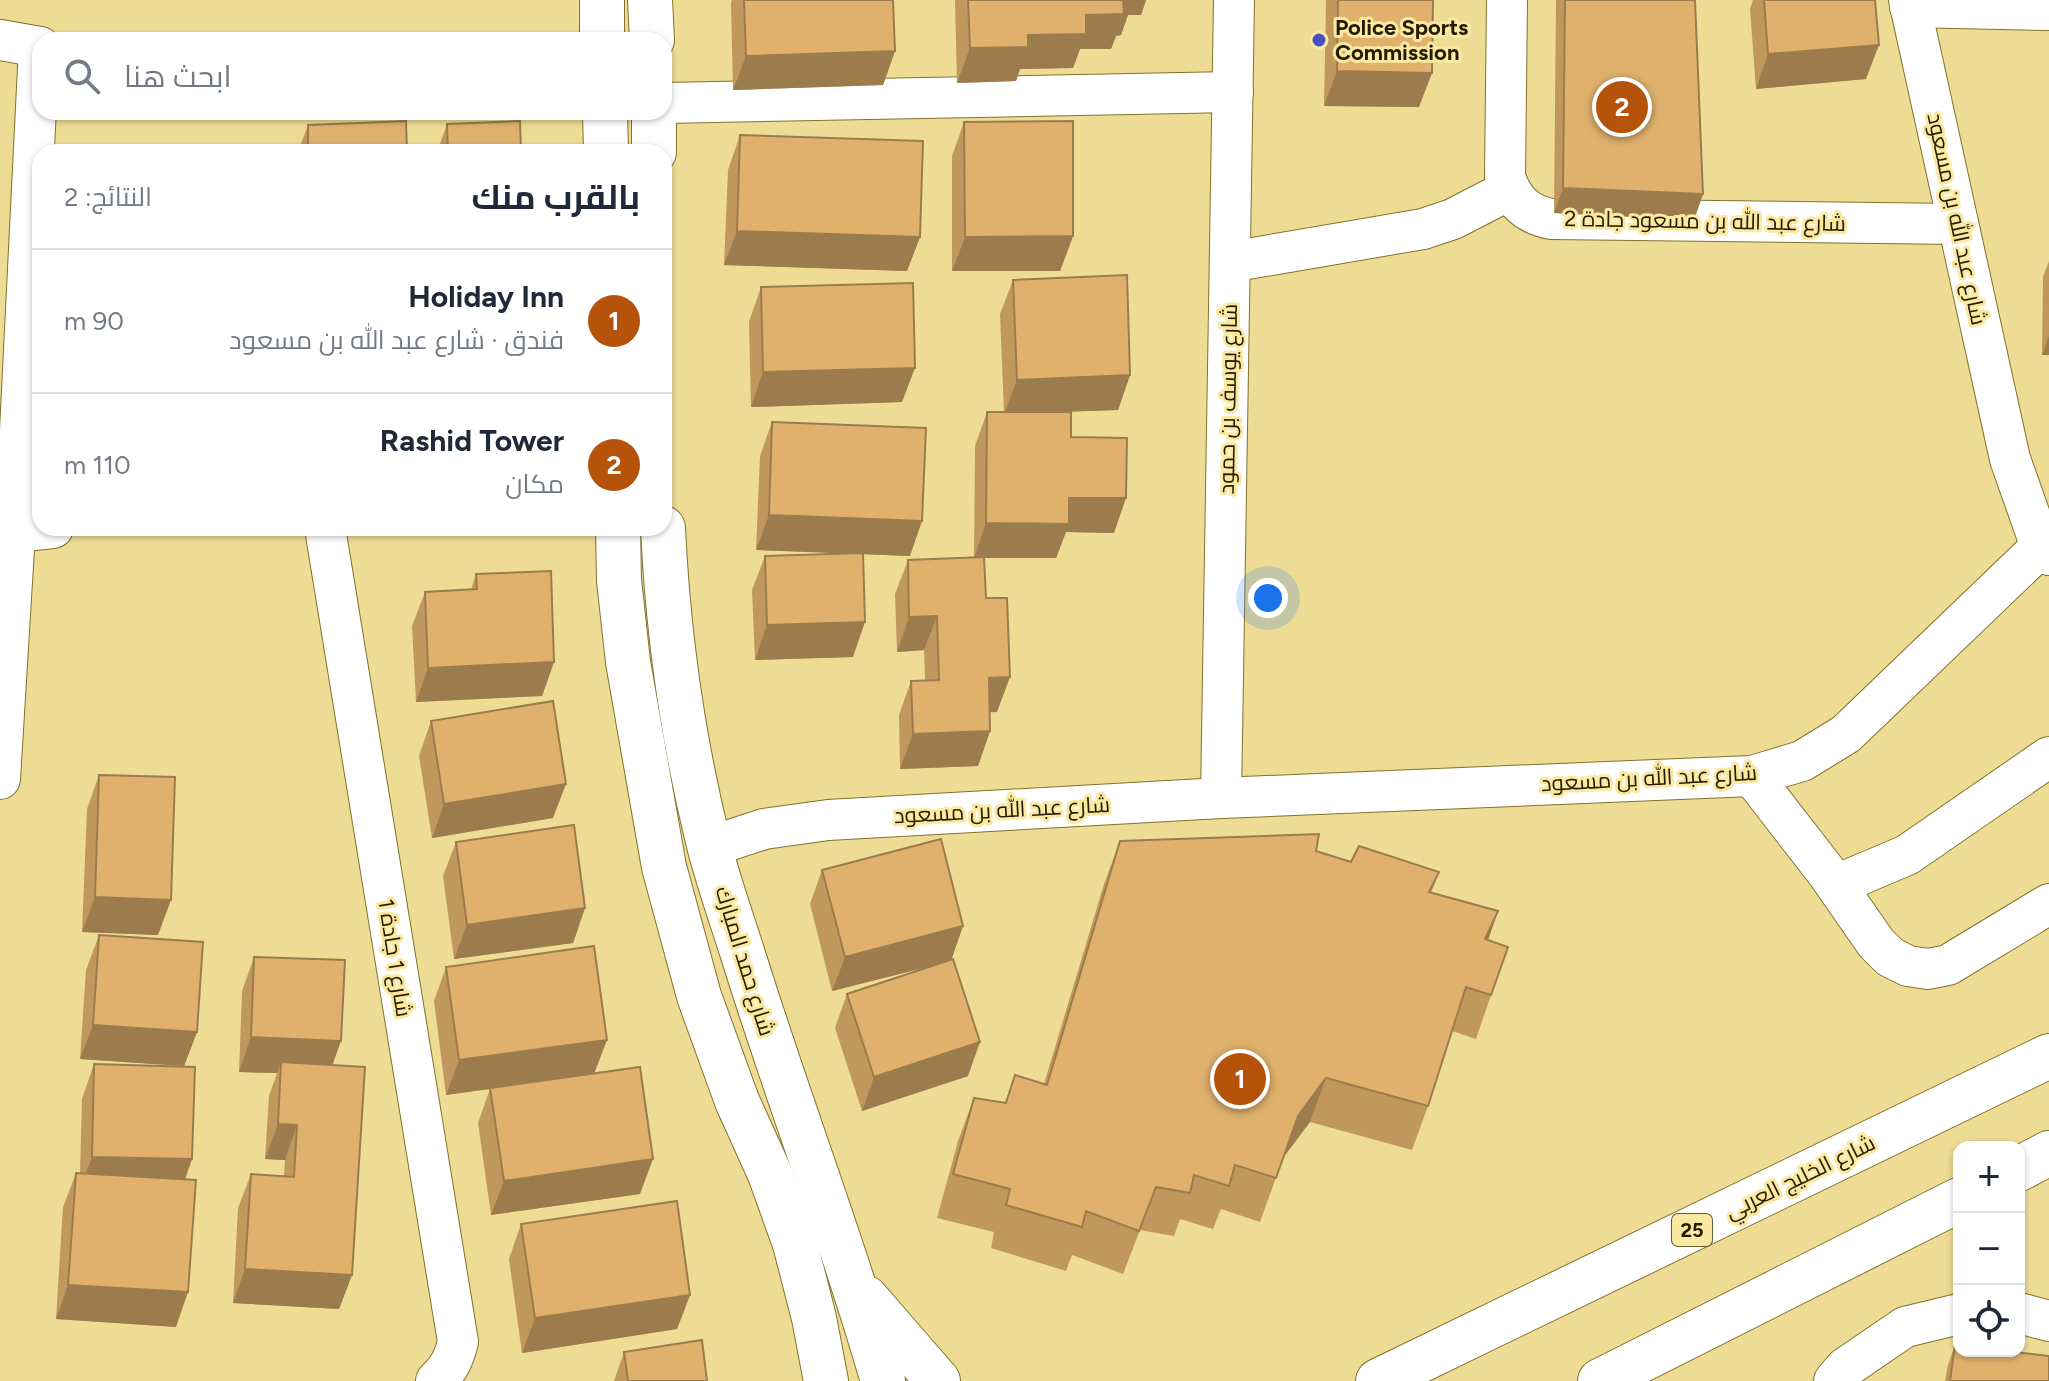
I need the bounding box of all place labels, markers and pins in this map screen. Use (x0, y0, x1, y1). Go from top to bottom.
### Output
place label: Police Sports Commission (1335, 14, 1468, 66)
marker: Police Sports Commission (1310, 31, 1328, 49)
pin: 2 (1596, 77, 1648, 137)
pin: 1 (1214, 1049, 1266, 1109)

